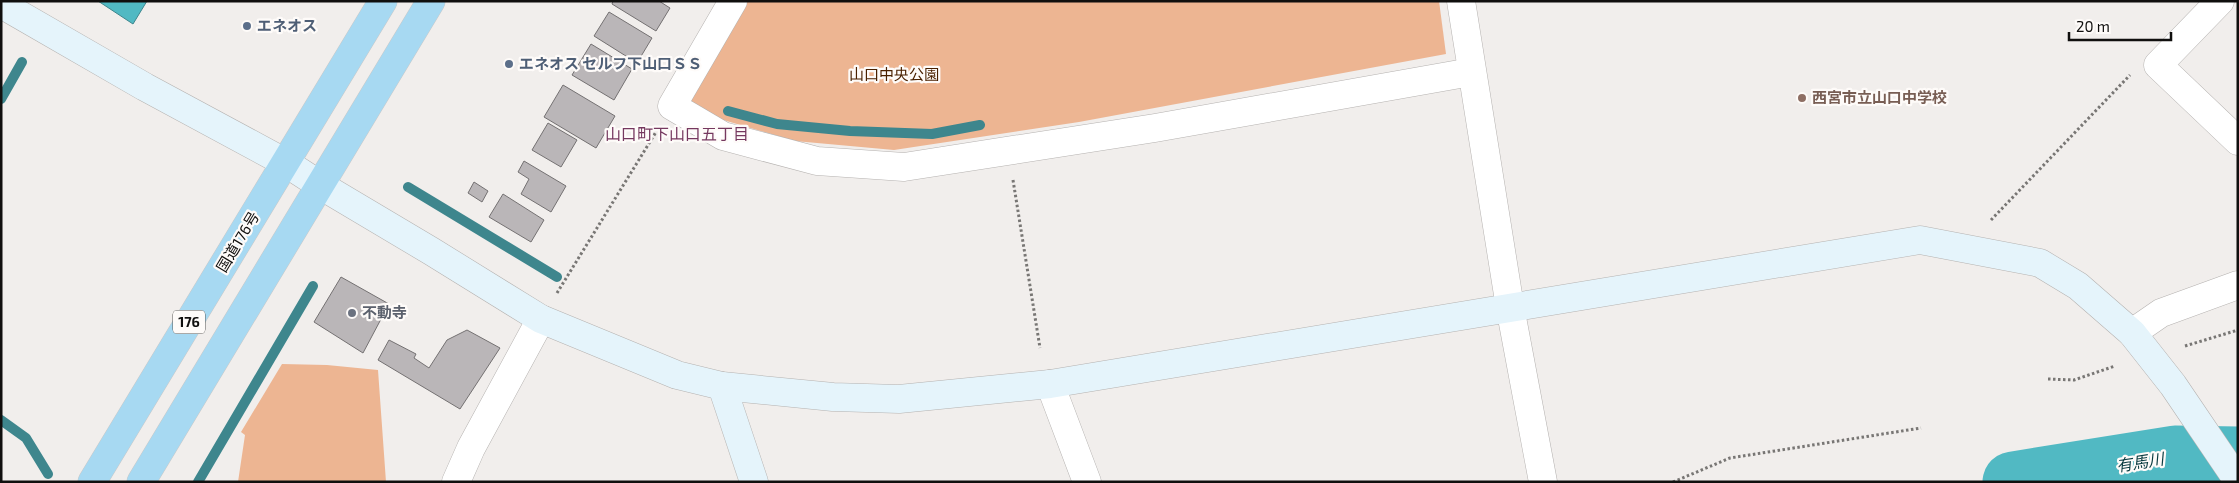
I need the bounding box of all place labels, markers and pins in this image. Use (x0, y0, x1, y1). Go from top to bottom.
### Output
place label: エネオス (257, 16, 317, 34)
marker: エネオス (241, 20, 253, 32)
place label: エネオス セルフ下山口ＳＳ (519, 54, 702, 72)
marker: エネオス セルフ下山口ＳＳ (503, 58, 515, 70)
place label: 西宮市立山口中学校 (1812, 88, 1947, 106)
marker: 西宮市立山口中学校 (1796, 92, 1808, 104)
place label: 不動寺 (362, 303, 407, 321)
marker: 不動寺 (346, 307, 358, 319)

